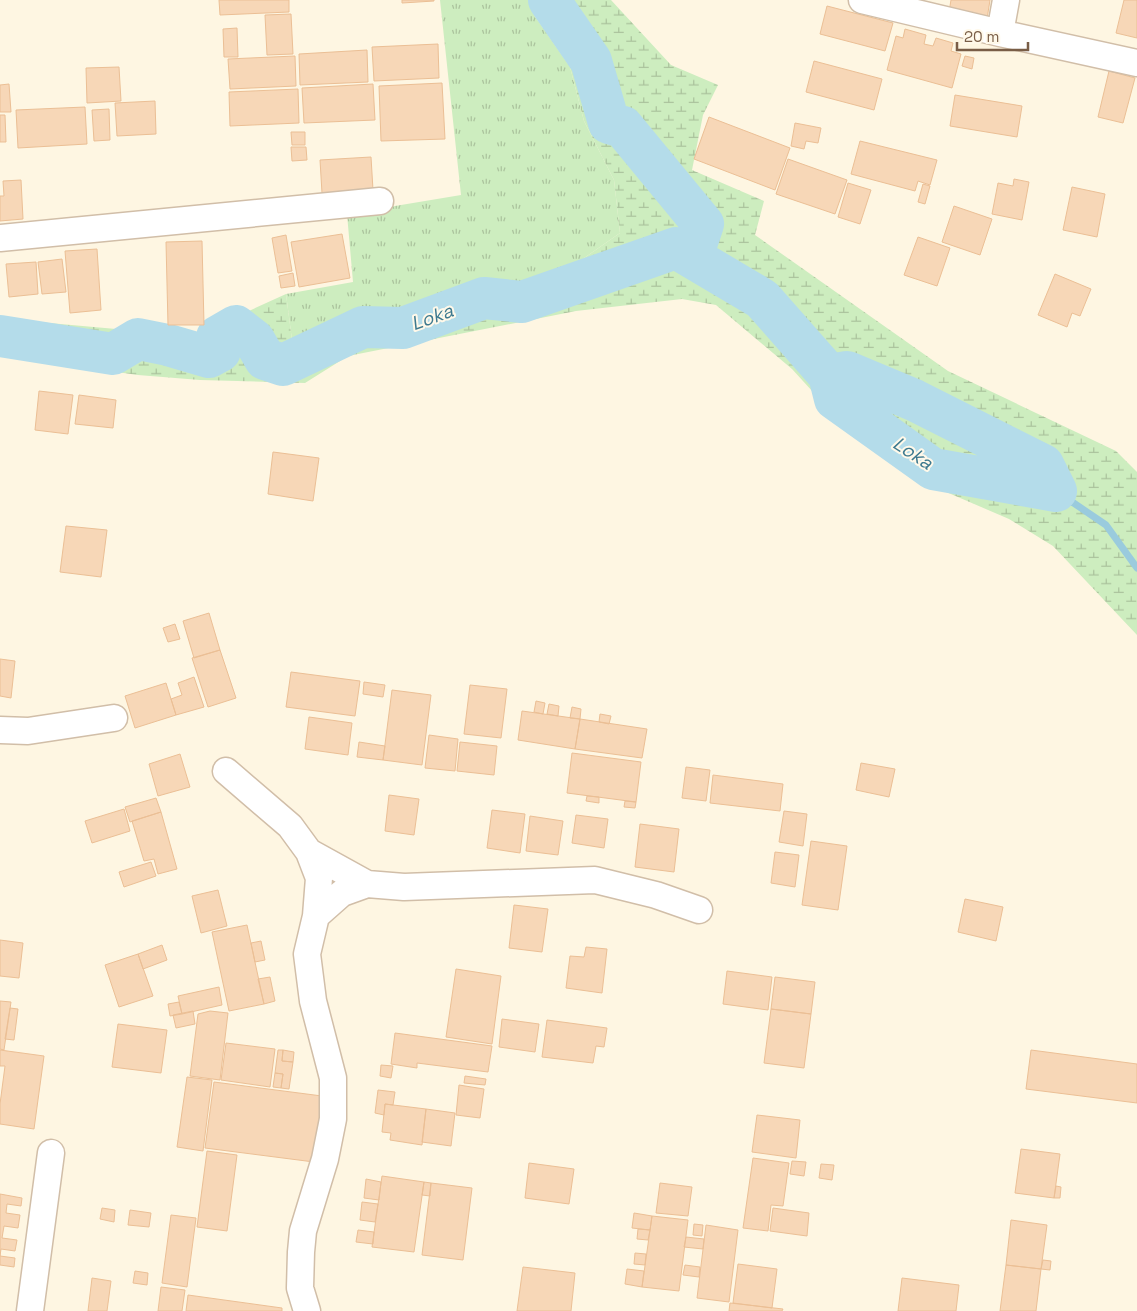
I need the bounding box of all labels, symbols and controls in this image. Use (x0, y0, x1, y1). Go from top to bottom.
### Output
scale bar (957, 20, 1028, 52)
text: 20 m (964, 27, 999, 46)
water label: Loka (408, 298, 457, 336)
water label: Loka (888, 431, 938, 475)

